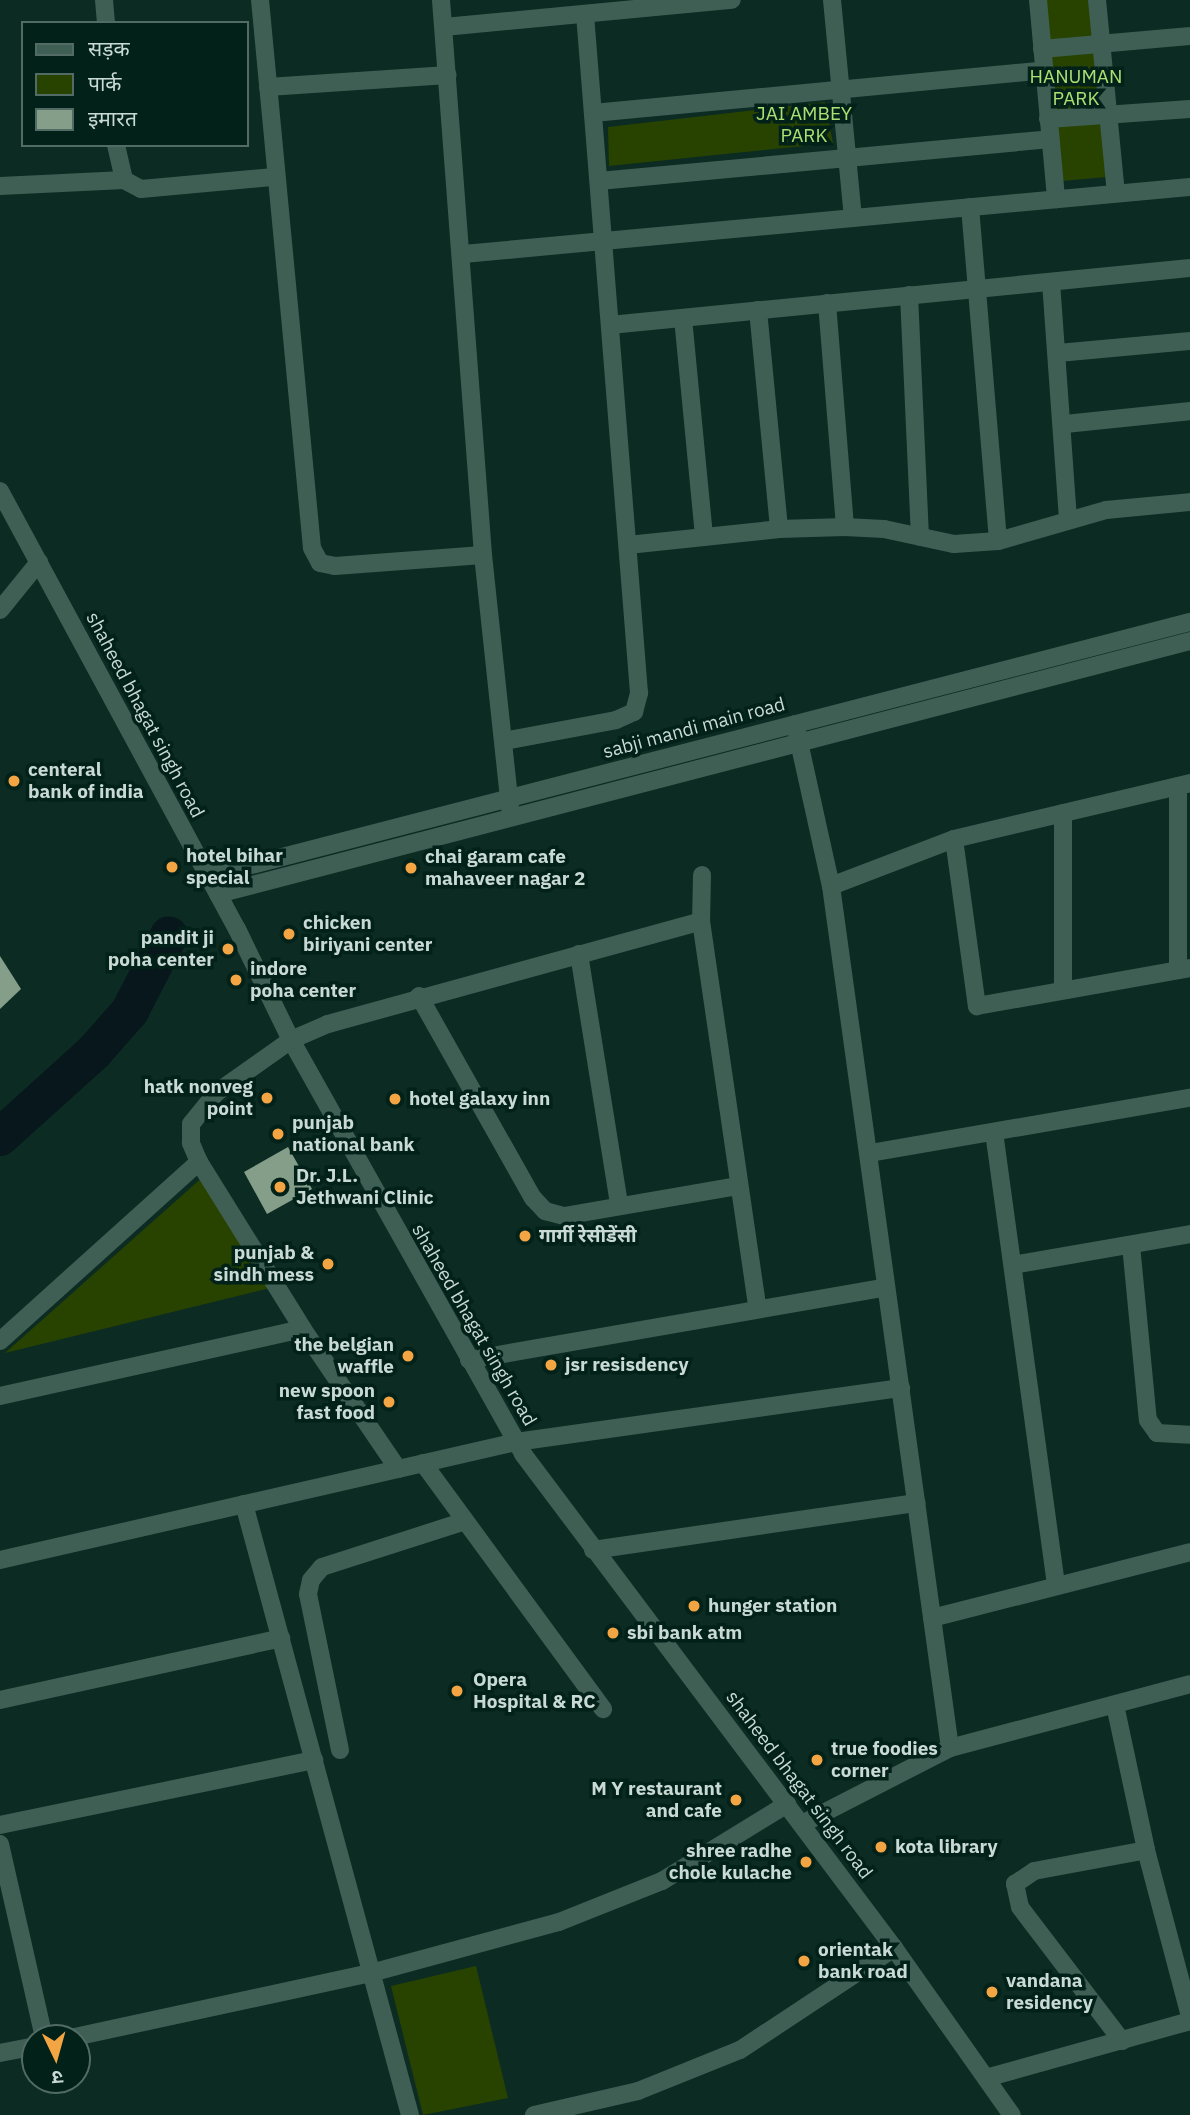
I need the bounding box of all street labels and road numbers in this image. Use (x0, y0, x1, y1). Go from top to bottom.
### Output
street label: shaheed bhagat singh road (81, 608, 209, 822)
street label: sabji mandi main road (600, 693, 788, 763)
street label: shaheed bhagat singh road (407, 1220, 541, 1430)
street label: shaheed bhagat singh road (721, 1687, 877, 1883)

